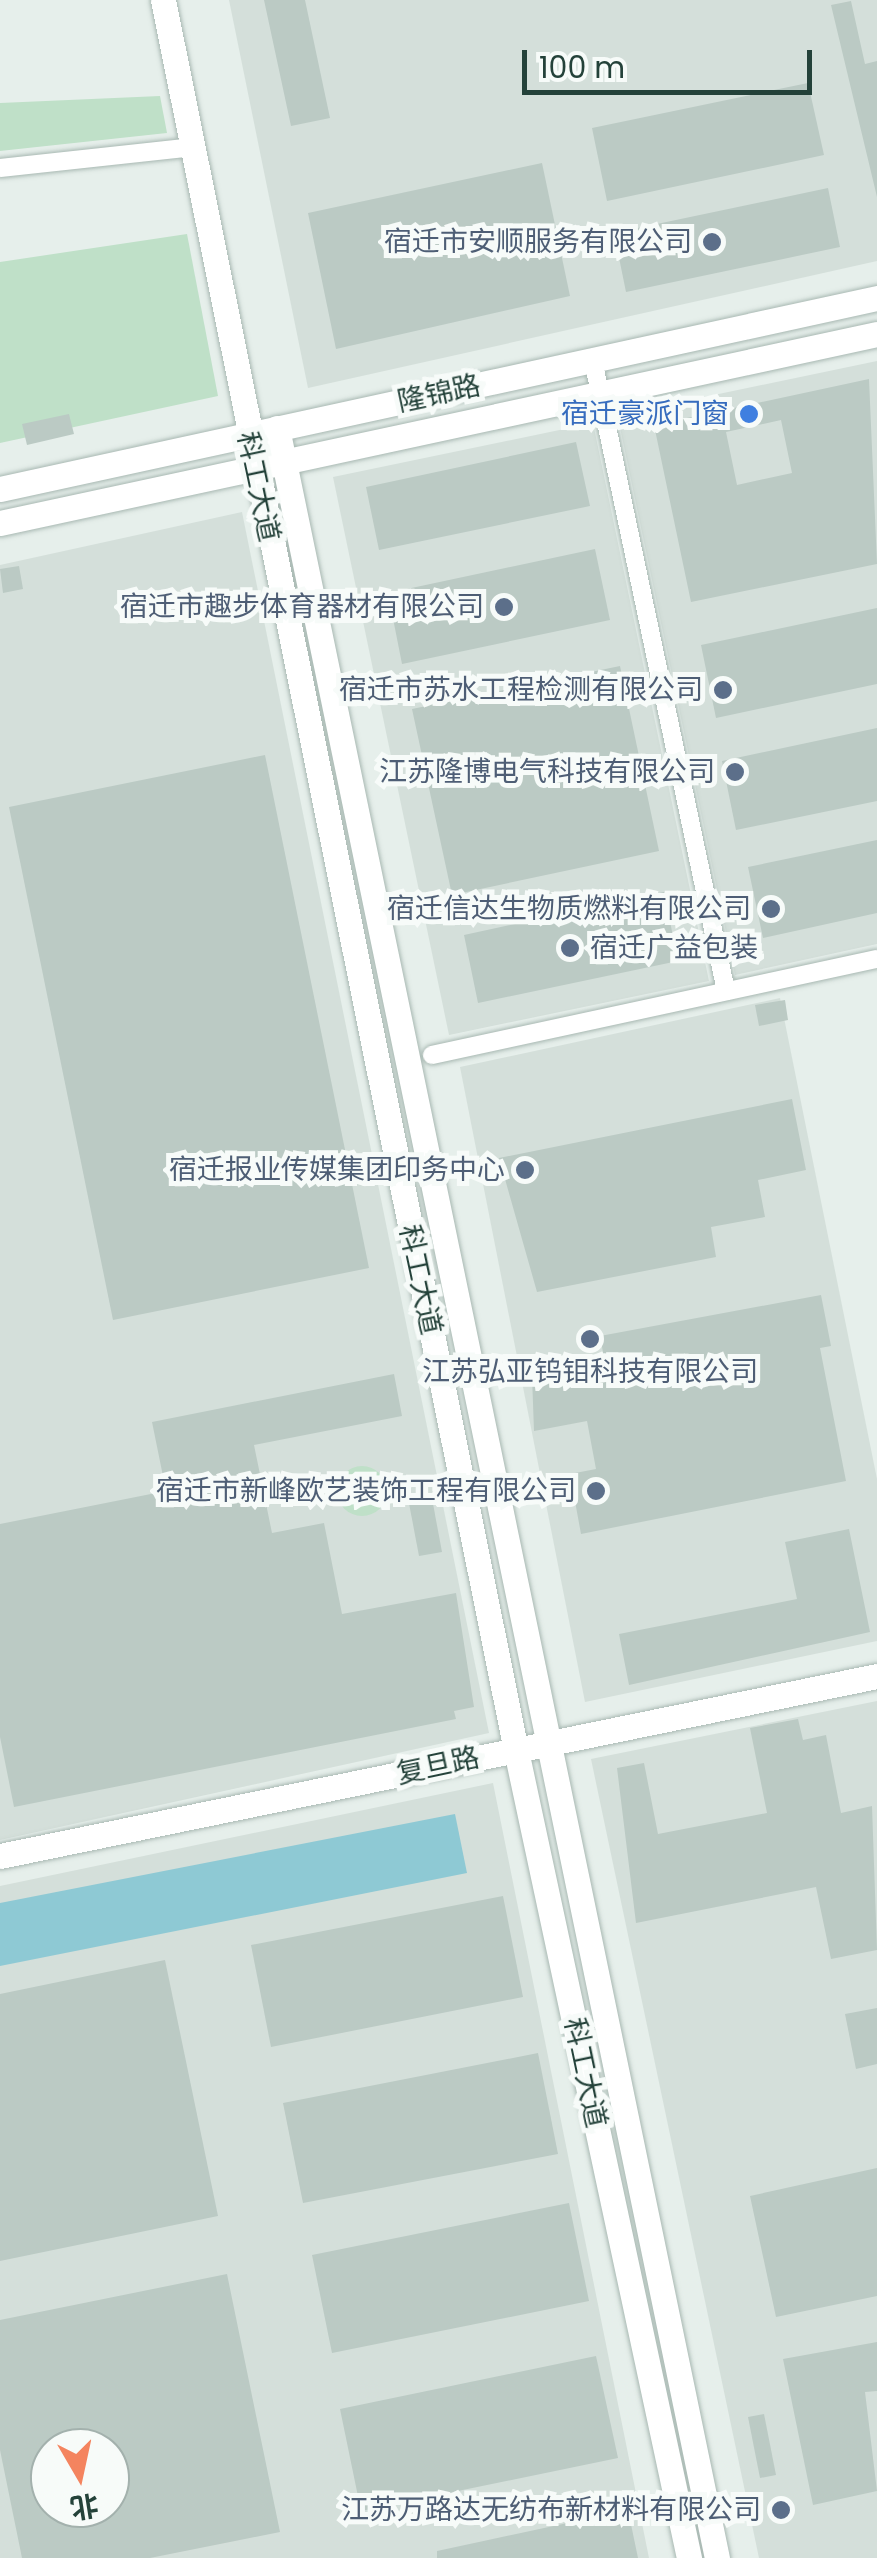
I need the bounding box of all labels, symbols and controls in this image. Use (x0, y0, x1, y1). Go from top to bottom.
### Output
scale bar (527, 30, 817, 92)
text: 100 m (539, 46, 625, 89)
place label: 宿迁市安顺服务有限公司 (384, 225, 692, 259)
marker: 宿迁市安顺服务有限公司 (701, 231, 723, 253)
street label: 隆锦路 (394, 369, 484, 419)
place label: 宿迁豪派门窗 (561, 397, 729, 431)
marker: 宿迁豪派门窗 (738, 403, 760, 425)
street label: 科工大道 (230, 429, 286, 545)
place label: 宿迁市趣步体育器材有限公司 (120, 590, 484, 624)
marker: 宿迁市趣步体育器材有限公司 (493, 596, 515, 618)
place label: 宿迁市苏水工程检测有限公司 (339, 673, 703, 707)
marker: 宿迁市苏水工程检测有限公司 (712, 679, 734, 701)
place label: 江苏隆博电气科技有限公司 (379, 755, 715, 789)
marker: 江苏隆博电气科技有限公司 (724, 761, 746, 783)
place label: 宿迁信达生物质燃料有限公司 (387, 892, 751, 926)
marker: 宿迁信达生物质燃料有限公司 (760, 898, 782, 920)
place label: 宿迁广益包装 (590, 931, 758, 965)
marker: 宿迁广益包装 (559, 937, 581, 959)
place label: 宿迁报业传媒集团印务中心 (169, 1153, 505, 1187)
marker: 宿迁报业传媒集团印务中心 (514, 1159, 536, 1181)
street label: 科工大道 (392, 1222, 448, 1338)
marker: 江苏弘亚钨钼科技有限公司 (579, 1328, 601, 1350)
place label: 江苏弘亚钨钼科技有限公司 (422, 1355, 758, 1389)
place label: 宿迁市新峰欧艺装饰工程有限公司 (156, 1474, 576, 1508)
marker: 宿迁市新峰欧艺装饰工程有限公司 (585, 1480, 607, 1502)
street label: 复旦路 (393, 1741, 483, 1791)
street label: 科工大道 (557, 2015, 613, 2131)
north arrow (30, 2428, 130, 2528)
text: 北 (68, 2485, 101, 2528)
place label: 江苏万路达无纺布新材料有限公司 (341, 2493, 761, 2527)
marker: 江苏万路达无纺布新材料有限公司 (770, 2499, 792, 2521)

